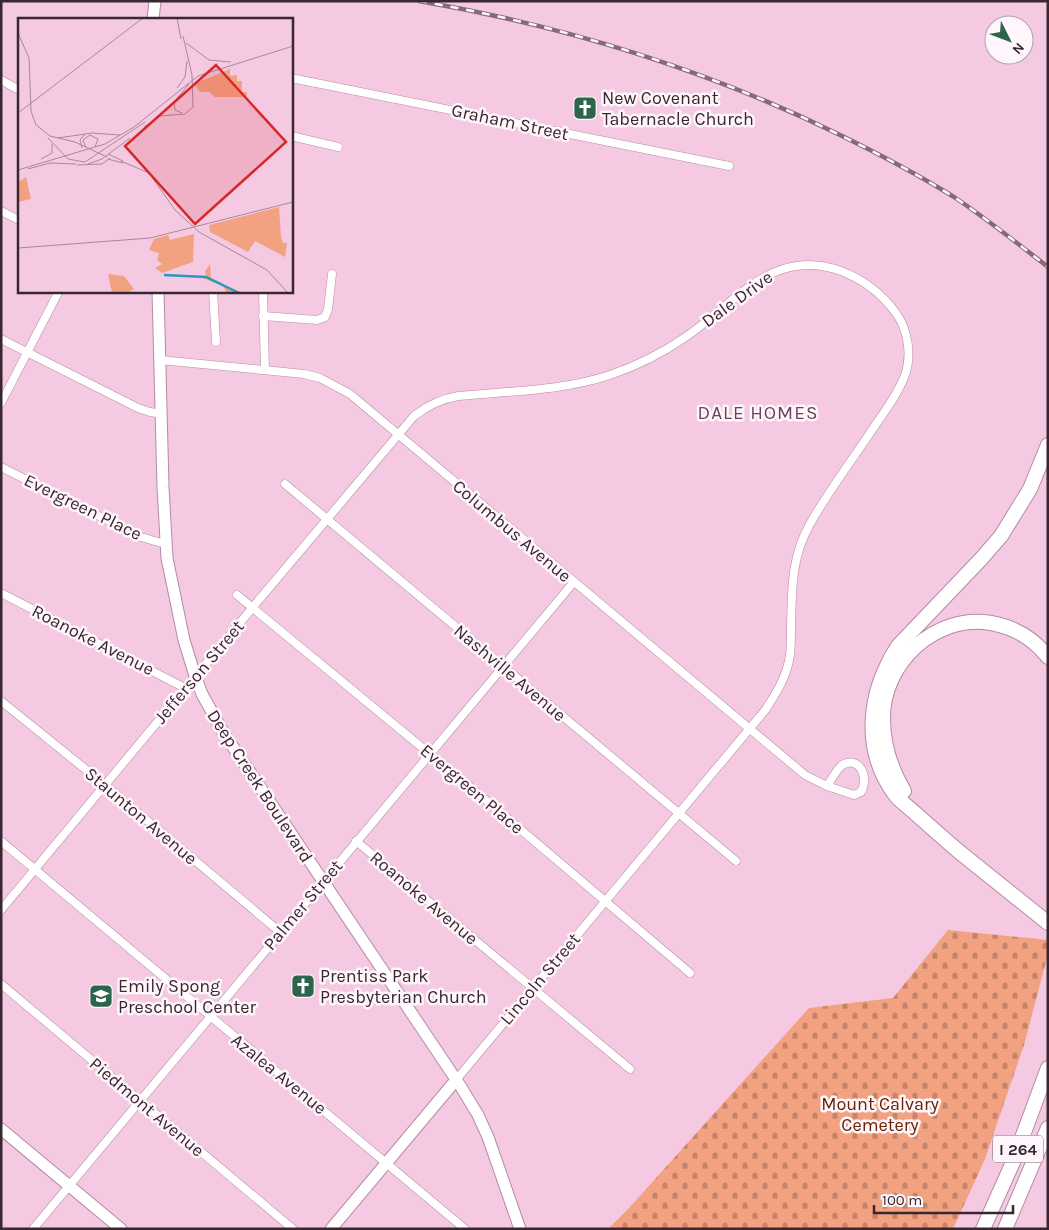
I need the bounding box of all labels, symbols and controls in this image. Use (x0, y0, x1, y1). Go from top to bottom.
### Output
north arrow (984, 15, 1034, 65)
inset map (18, 18, 292, 292)
text: N (1009, 39, 1028, 58)
place label: New Covenant Tabernacle Church (602, 87, 754, 130)
church icon: New Covenant Tabernacle Church (572, 95, 598, 121)
street label: Graham Street (449, 99, 571, 145)
street label: Dale Drive (697, 266, 777, 332)
district label: DALE HOMES (698, 402, 818, 424)
street label: Evergreen Place (20, 469, 146, 545)
street label: Columbus Avenue (448, 475, 576, 587)
street label: Roanoke Avenue (28, 600, 158, 680)
street label: Jefferson Street (149, 616, 249, 728)
street label: Nashville Avenue (449, 620, 571, 726)
street label: Deep Creek Boulevard (202, 705, 318, 867)
street label: Evergreen Place (416, 739, 528, 839)
street label: Staunton Avenue (80, 762, 202, 870)
street label: Roanoke Avenue (365, 846, 483, 950)
street label: Palmer Street (259, 855, 347, 955)
street label: Lincoln Street (495, 928, 585, 1029)
place label: Prentiss Park Presbyterian Church (320, 965, 487, 1008)
church icon: Prentiss Park Presbyterian Church (290, 973, 316, 999)
place label: Emily Spong Preschool Center (118, 975, 256, 1018)
school or university icon: Emily Spong Preschool Center (88, 983, 114, 1009)
street label: Azalea Avenue (227, 1029, 331, 1119)
street label: Piedmont Avenue (85, 1053, 209, 1161)
park label: Mount Calvary Cemetery (821, 1093, 939, 1136)
road number: I 264 (993, 1136, 1043, 1162)
scale bar (874, 1182, 1013, 1214)
text: 100 m (882, 1191, 922, 1209)

